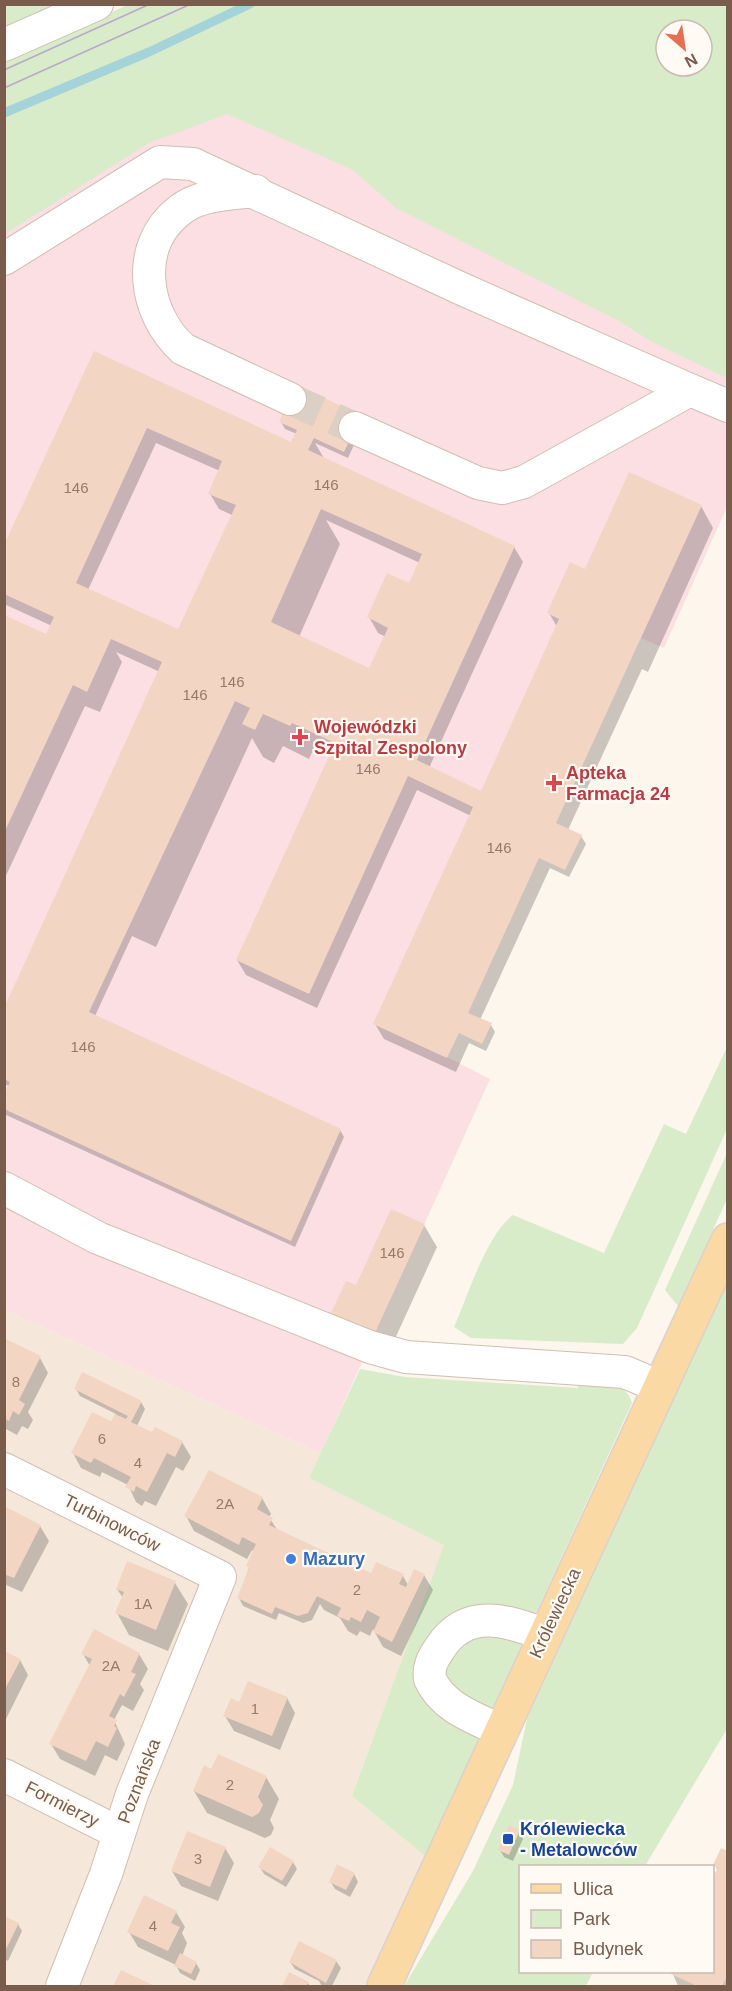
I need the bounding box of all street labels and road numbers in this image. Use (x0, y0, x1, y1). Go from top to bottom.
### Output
street label: Turbinowców (61, 1490, 164, 1556)
street label: Królewiecka (525, 1564, 585, 1661)
street label: Poznańska (114, 1735, 165, 1826)
street label: Formierzy (22, 1777, 102, 1831)

